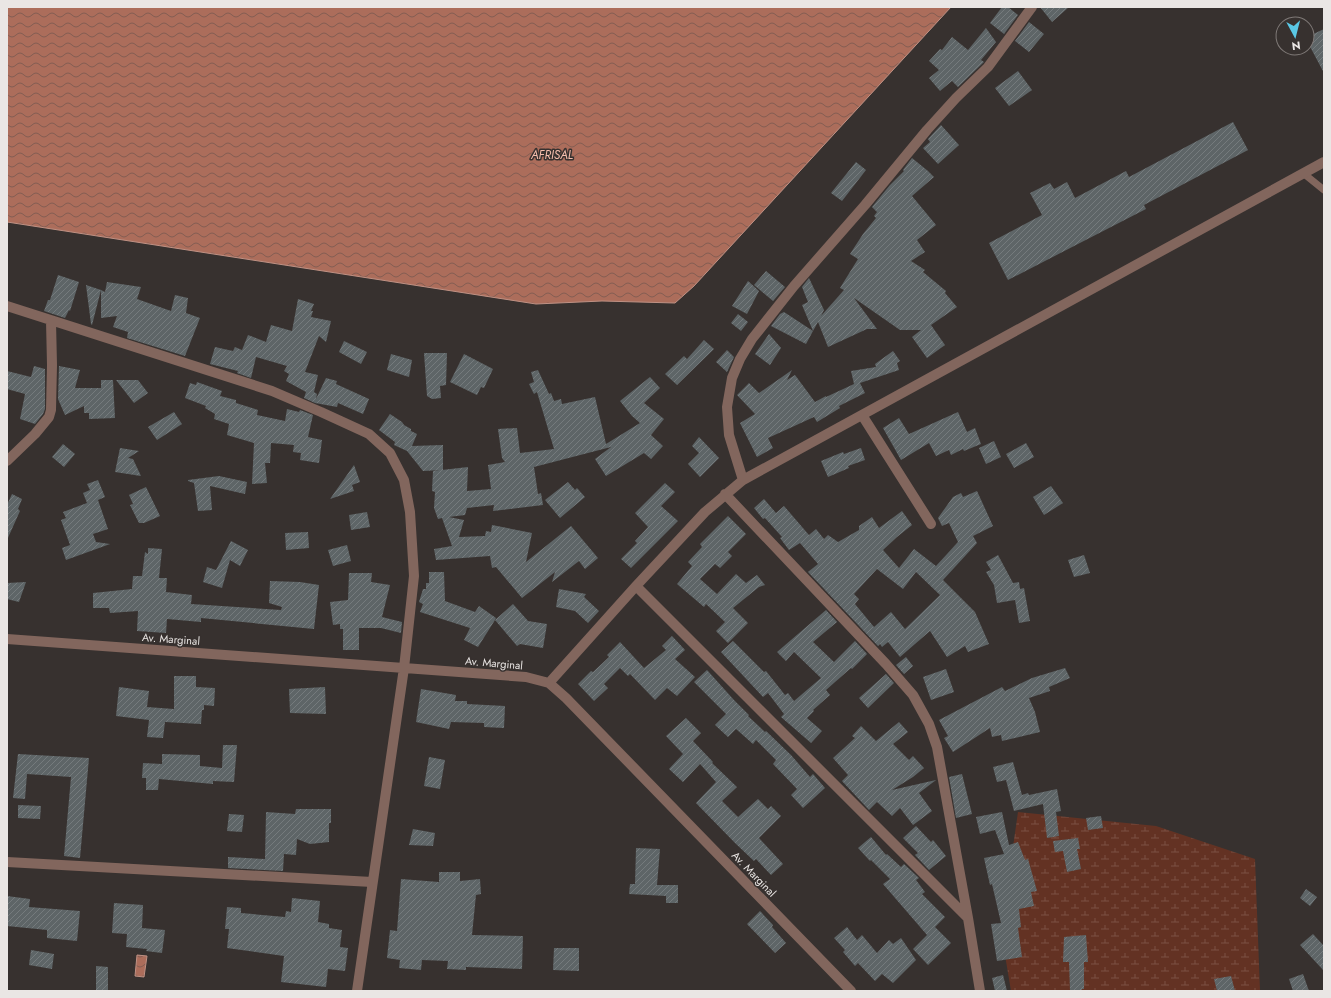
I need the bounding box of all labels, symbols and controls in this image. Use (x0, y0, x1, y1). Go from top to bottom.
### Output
north arrow (1275, 16, 1315, 56)
text: N (1291, 37, 1302, 54)
water label: AFRISAL (530, 146, 573, 164)
street label: Av. Marginal (141, 629, 201, 649)
street label: Av. Marginal (464, 653, 524, 673)
street label: Av. Marginal (728, 848, 780, 900)

